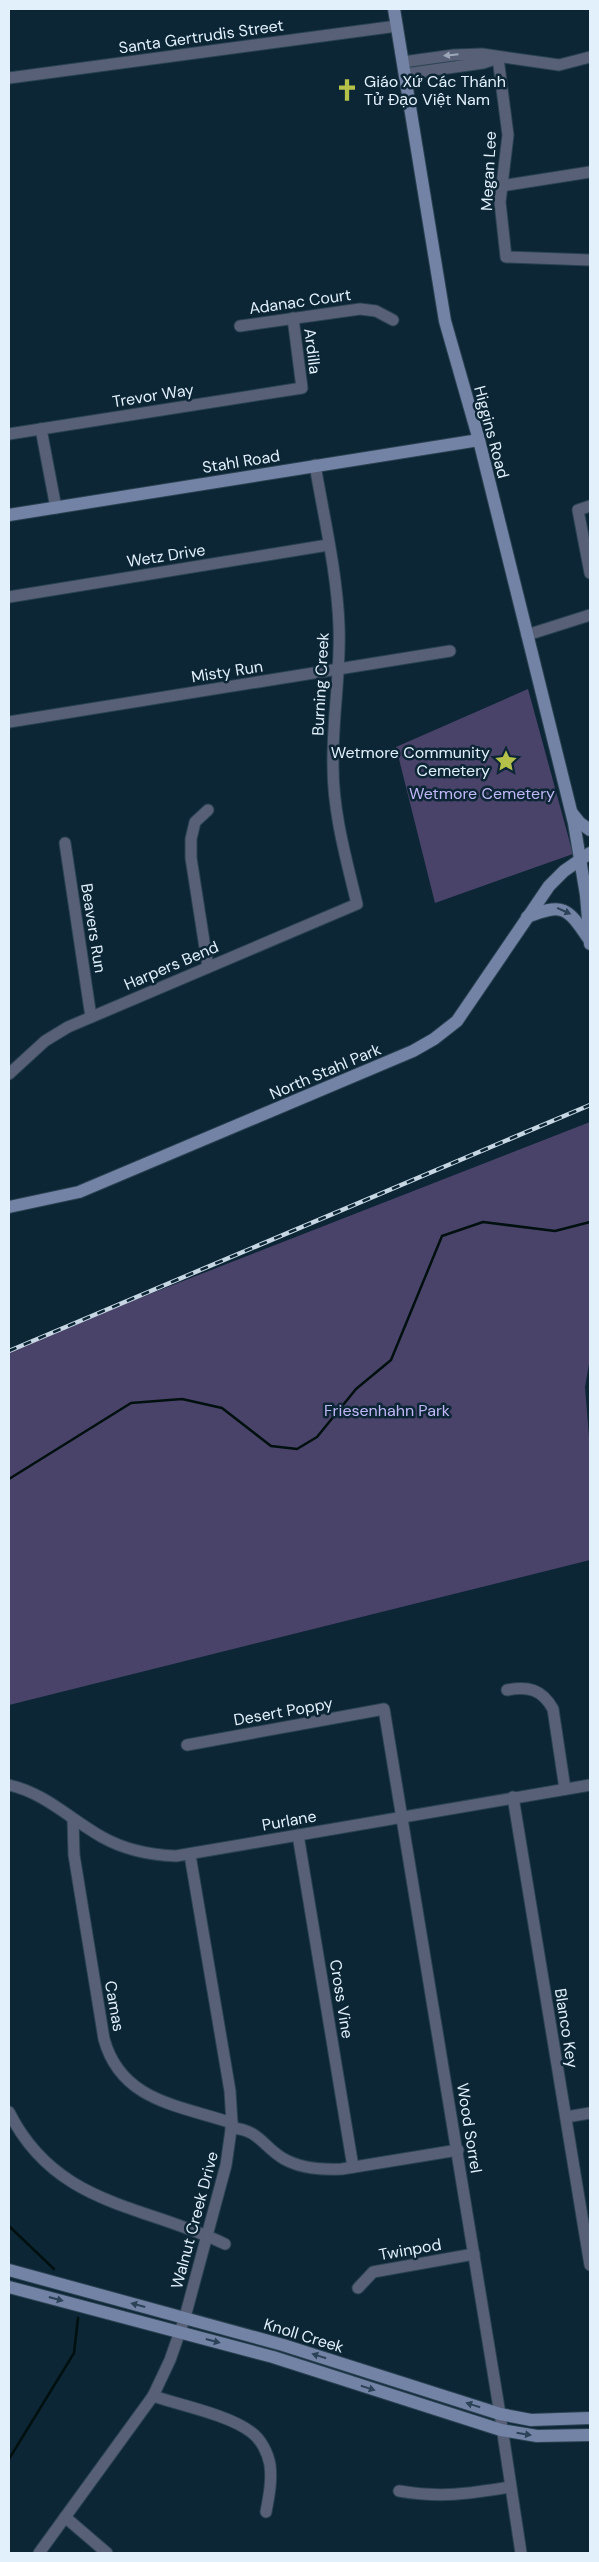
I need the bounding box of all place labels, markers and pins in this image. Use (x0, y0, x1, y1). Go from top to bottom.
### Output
place label: Giáo Xứ Các Thánh Tử Đạo Việt Nam (364, 71, 506, 110)
church icon: Giáo Xứ Các Thánh Tử Đạo Việt Nam (334, 77, 360, 103)
place label: Wetmore Community Cemetery (331, 742, 490, 781)
place icon: Wetmore Community Cemetery (493, 748, 519, 774)

